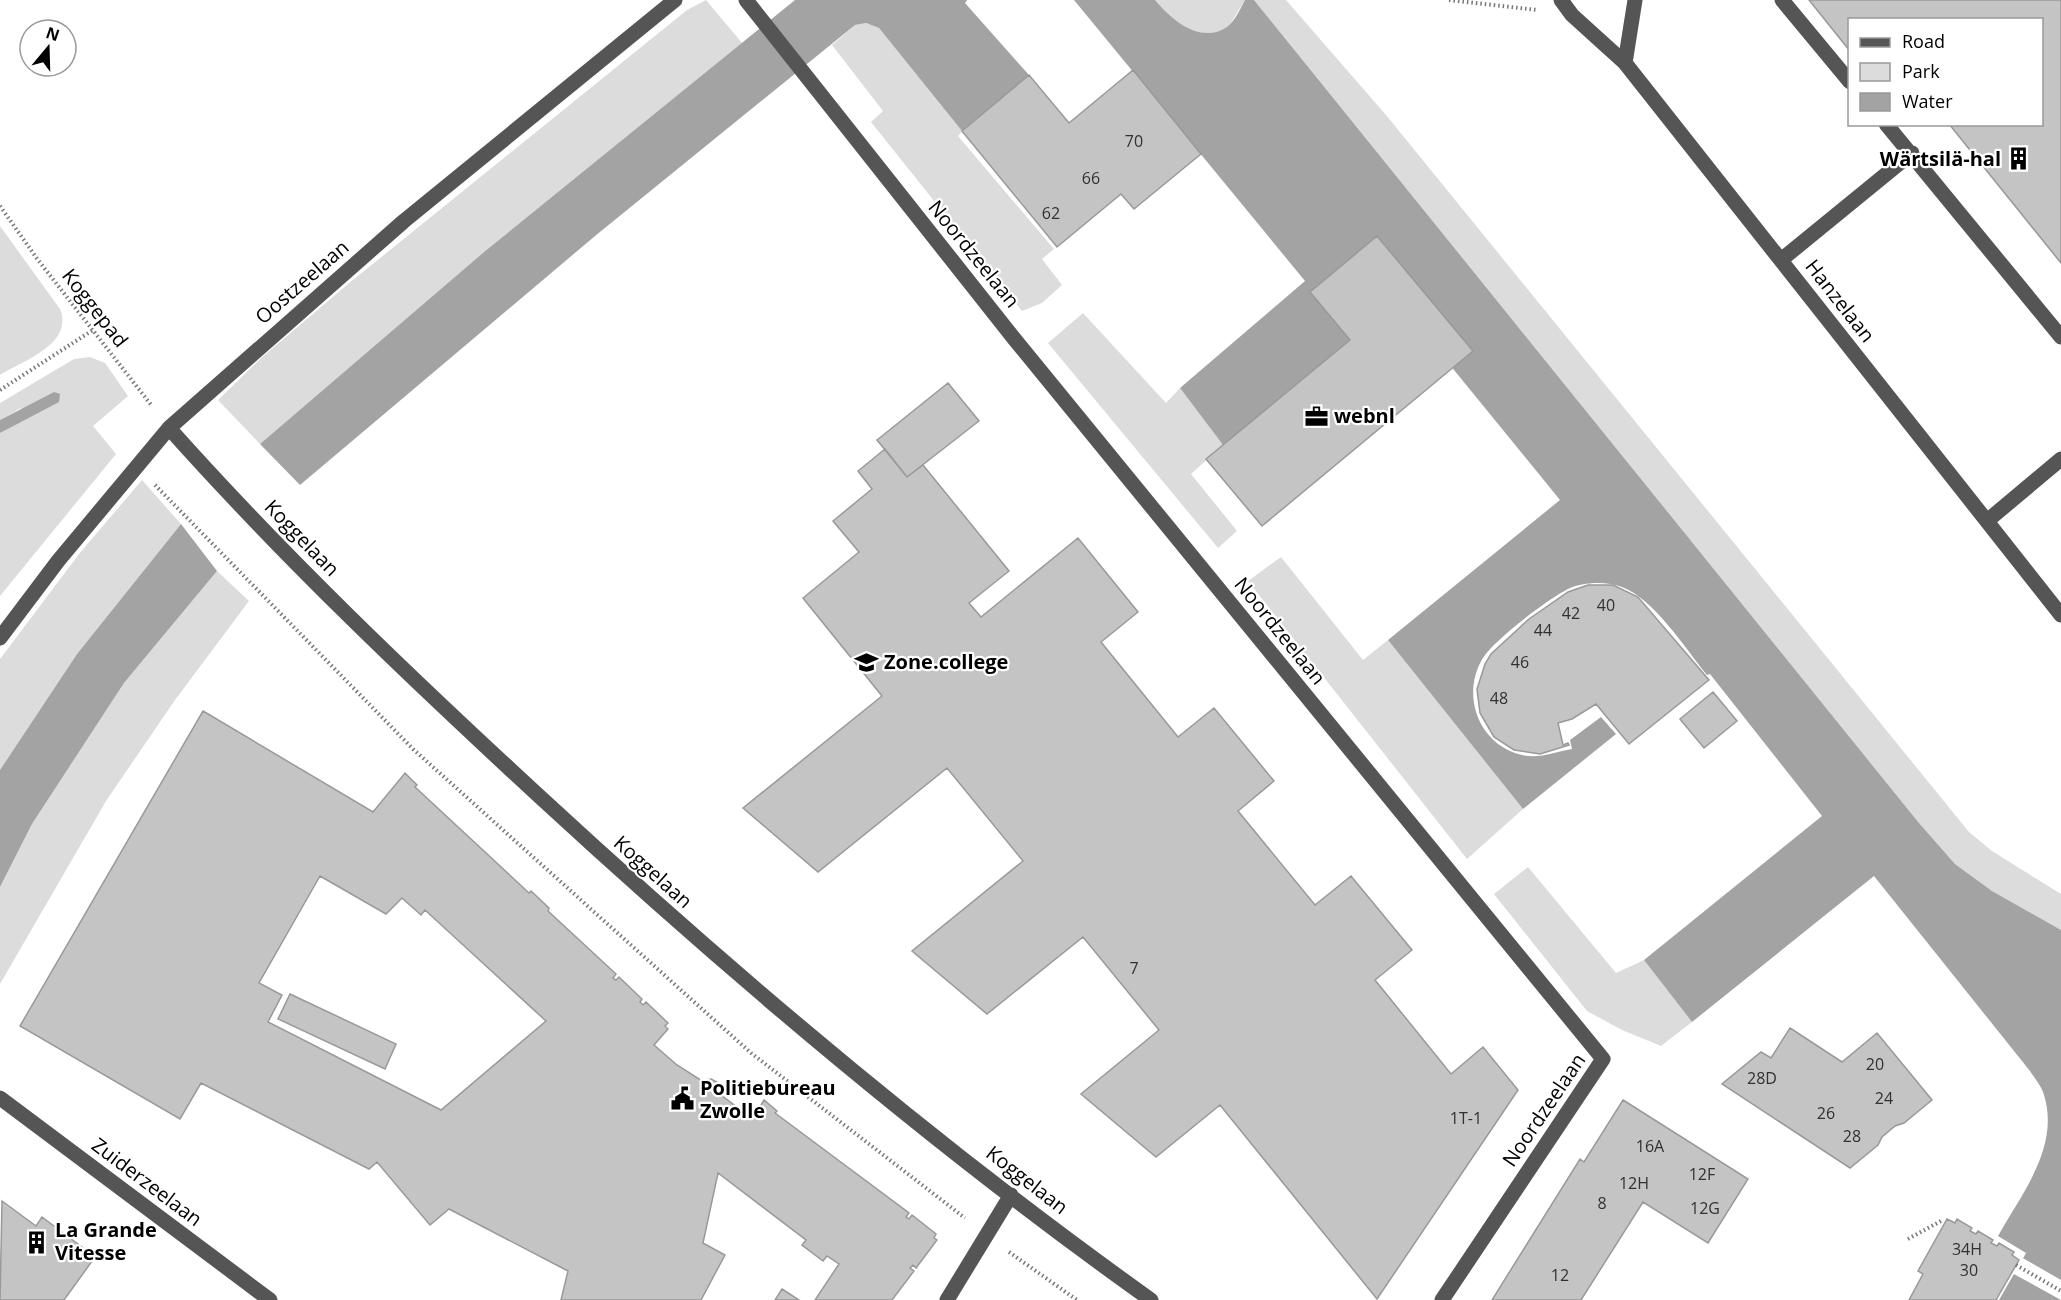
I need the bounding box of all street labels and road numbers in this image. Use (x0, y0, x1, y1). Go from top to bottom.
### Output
street label: Noordzeelaan (923, 194, 1026, 313)
street label: Oostzeelaan (249, 234, 354, 330)
street label: Hanzelaan (1800, 254, 1881, 348)
street label: Koggepad (56, 263, 135, 353)
street label: Koggelaan (259, 493, 346, 582)
street label: Noordzeelaan (1229, 571, 1332, 690)
street label: Koggelaan (608, 829, 698, 914)
street label: Noordzeelaan (1496, 1048, 1591, 1172)
street label: Zuiderzeelaan (87, 1131, 208, 1232)
street label: Koggelaan (981, 1139, 1074, 1220)

